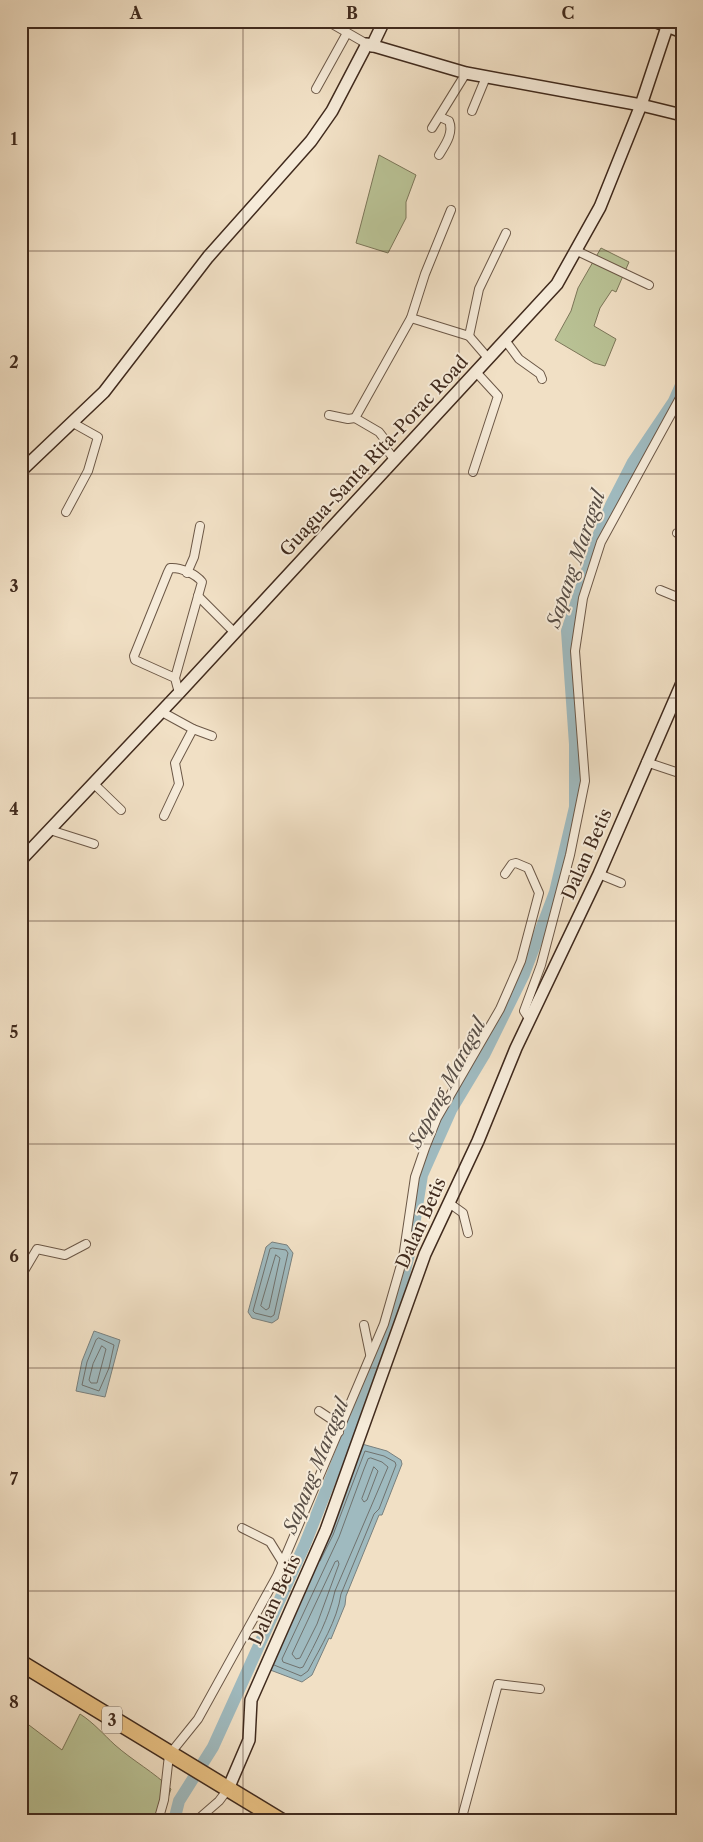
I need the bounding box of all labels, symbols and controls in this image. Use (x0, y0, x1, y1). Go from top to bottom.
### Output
text: A (129, 3, 143, 23)
text: B (346, 3, 358, 23)
text: C (562, 3, 574, 23)
text: 1 (10, 129, 18, 149)
street label: Guagua-Santa Rita-Porac Road (275, 351, 473, 561)
text: 2 (9, 352, 19, 372)
water label: Sapang Maragul (541, 486, 611, 632)
text: 3 (9, 576, 19, 596)
text: 4 (9, 799, 19, 819)
street label: Dalan Betis (557, 805, 617, 903)
water label: Sapang Maragul (403, 1013, 492, 1153)
text: 5 (10, 1022, 19, 1042)
street label: Dalan Betis (391, 1174, 451, 1272)
text: 6 (9, 1246, 19, 1266)
water label: Sapang Maragul (278, 1393, 354, 1538)
text: 7 (10, 1469, 19, 1489)
street label: Dalan Betis (244, 1551, 306, 1649)
text: 8 (9, 1692, 19, 1712)
road number: 3 (102, 1706, 122, 1734)

